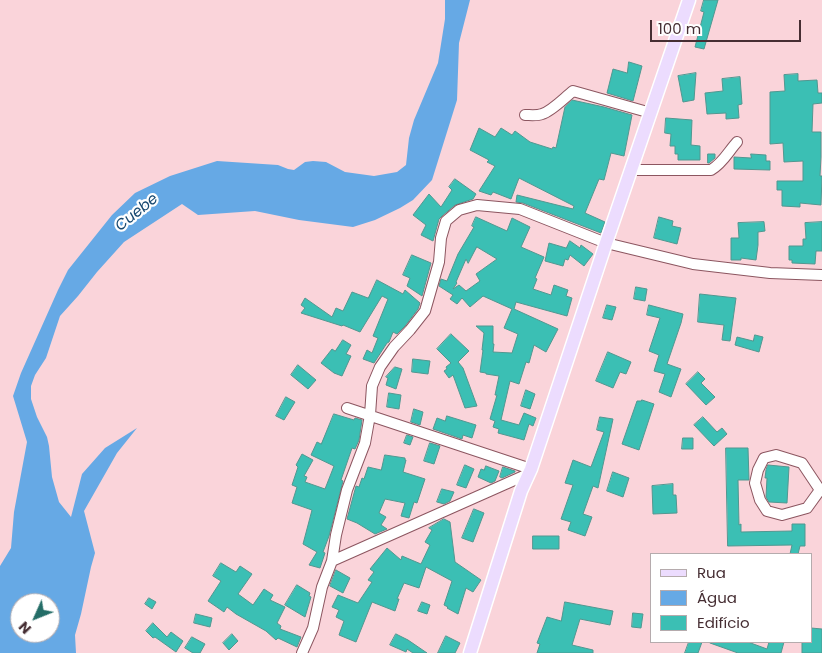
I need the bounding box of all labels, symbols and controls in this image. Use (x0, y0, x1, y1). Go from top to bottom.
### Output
scale bar (652, 10, 803, 42)
text: 100 m (658, 18, 701, 39)
water label: Cuebe (112, 190, 162, 236)
legend (650, 553, 812, 643)
text: Rua (697, 562, 726, 583)
text: Água (697, 587, 737, 608)
north arrow (10, 593, 60, 643)
text: Edifício (697, 612, 750, 633)
text: N (14, 617, 36, 638)

